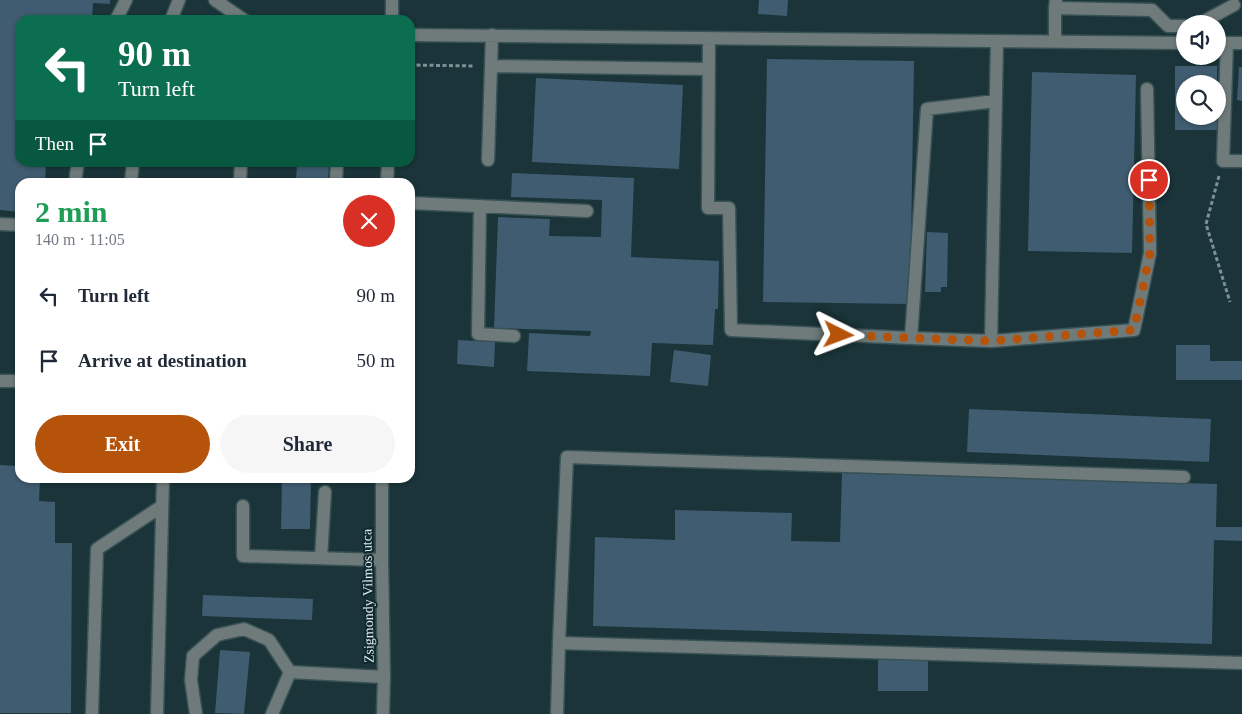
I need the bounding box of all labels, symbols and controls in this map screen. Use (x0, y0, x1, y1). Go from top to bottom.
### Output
map controls (1176, 15, 1226, 125)
button: sound (1176, 15, 1226, 65)
icon: left (35, 35, 100, 100)
text: 90 m (118, 35, 191, 74)
button: search (1176, 75, 1226, 125)
text: Turn left (118, 76, 195, 101)
icon: arrive (84, 130, 112, 158)
text: Then (35, 133, 74, 154)
pin (1128, 159, 1170, 201)
icon: arrive (1135, 166, 1163, 194)
text: 2 min (35, 195, 108, 228)
button: close (343, 195, 395, 247)
text: 140 m · 11:05 (35, 231, 125, 248)
icon: left (35, 282, 63, 310)
text: Turn left (78, 285, 150, 306)
text: 90 m (356, 285, 395, 306)
position arrow (812, 308, 864, 360)
icon: arrive (35, 347, 63, 375)
text: Arrive at destination (78, 350, 247, 371)
text: 50 m (356, 350, 395, 371)
button: Exit (35, 415, 210, 473)
button: Share (220, 415, 395, 473)
street label: Zsigmondy Vilmos utca (359, 528, 377, 663)

